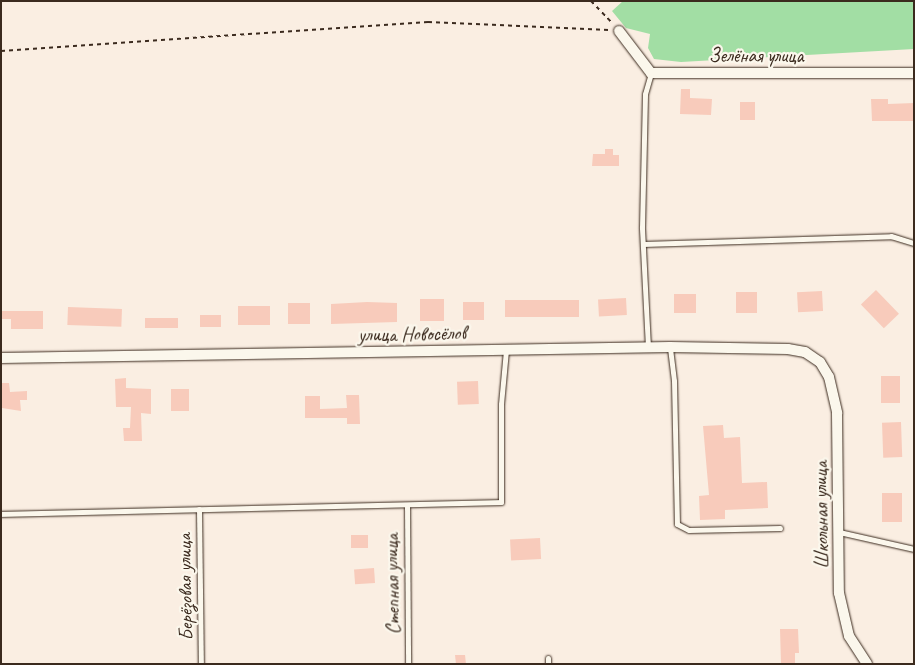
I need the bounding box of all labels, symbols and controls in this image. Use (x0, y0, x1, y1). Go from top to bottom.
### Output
street label: Зелёная улица (707, 43, 805, 67)
street label: улица Новосёлов (358, 321, 466, 347)
street label: Школьная улица (808, 460, 834, 570)
street label: Берёзовая улица (172, 533, 198, 641)
street label: Степная улица (379, 533, 405, 635)

